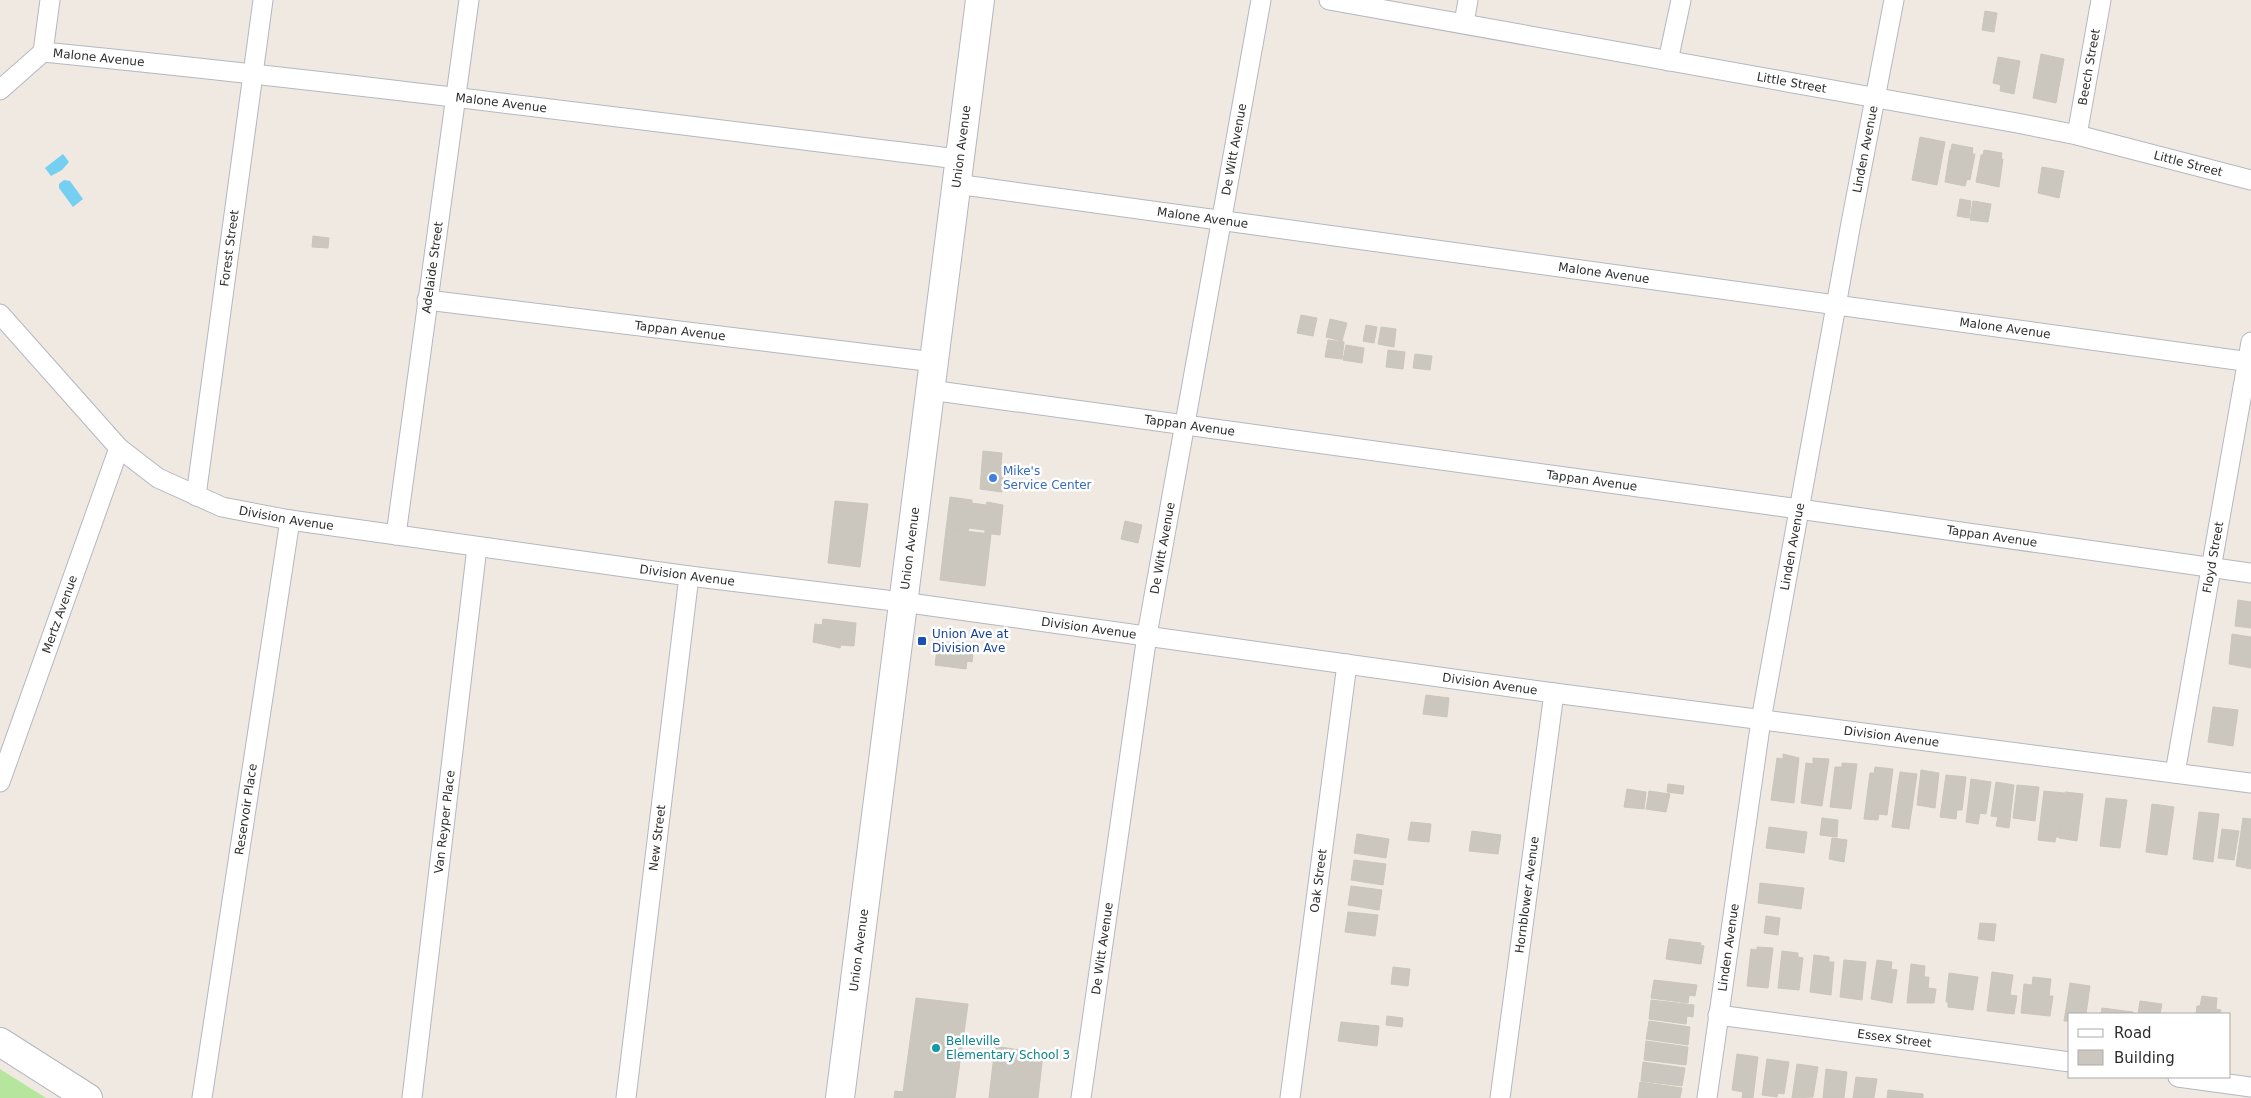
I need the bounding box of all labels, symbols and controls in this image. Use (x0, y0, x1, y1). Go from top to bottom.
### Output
street label: Beech Street (2075, 27, 2103, 106)
street label: Malone Avenue (52, 46, 145, 69)
street label: Little Street (1756, 70, 1828, 96)
street label: Malone Avenue (455, 90, 548, 115)
street label: De Witt Avenue (1219, 102, 1249, 197)
street label: Linden Avenue (1850, 104, 1880, 194)
street label: Union Avenue (949, 105, 973, 189)
street label: Little Street (2152, 148, 2224, 179)
street label: Malone Avenue (1156, 205, 1249, 231)
street label: Forest Street (217, 209, 242, 287)
street label: Adelaide Street (419, 220, 446, 314)
street label: Malone Avenue (1557, 260, 1650, 286)
street label: Malone Avenue (1959, 315, 2052, 341)
street label: Tappan Avenue (633, 318, 726, 343)
street label: Tappan Avenue (1142, 412, 1236, 439)
place label: Mike's Service Center (1003, 464, 1092, 492)
street label: Tappan Avenue (1545, 467, 1638, 494)
marker: Mike's Service Center (987, 472, 999, 484)
street label: De Witt Avenue (1147, 501, 1178, 595)
street label: Linden Avenue (1778, 502, 1807, 592)
street label: Division Avenue (238, 503, 335, 533)
street label: Union Avenue (898, 506, 922, 591)
street label: Floyd Street (2200, 520, 2226, 594)
street label: Tappan Avenue (1945, 523, 2038, 550)
street label: Division Avenue (639, 562, 736, 589)
street label: Mertz Avenue (39, 573, 80, 655)
street label: Division Avenue (1040, 614, 1137, 642)
place label: Union Ave at Division Ave (932, 627, 1009, 655)
marker: Union Ave at Division Ave (916, 635, 928, 647)
street label: Division Avenue (1441, 670, 1538, 698)
street label: Division Avenue (1843, 723, 1940, 750)
street label: Reservoir Place (232, 763, 260, 856)
street label: Van Reyper Place (432, 769, 458, 874)
street label: New Street (646, 804, 668, 872)
street label: Hornblower Avenue (1512, 836, 1542, 954)
street label: Oak Street (1307, 848, 1330, 914)
street label: De Witt Avenue (1089, 901, 1116, 996)
street label: Linden Avenue (1715, 903, 1742, 992)
street label: Union Avenue (847, 908, 871, 992)
legend (2068, 1013, 2231, 1078)
text: Road (2114, 1024, 2152, 1042)
street label: Essex Street (1856, 1027, 1933, 1050)
place label: Belleville Elementary School 3 (946, 1034, 1070, 1062)
marker: Belleville Elementary School 3 (930, 1042, 942, 1054)
text: Building (2114, 1049, 2175, 1067)

